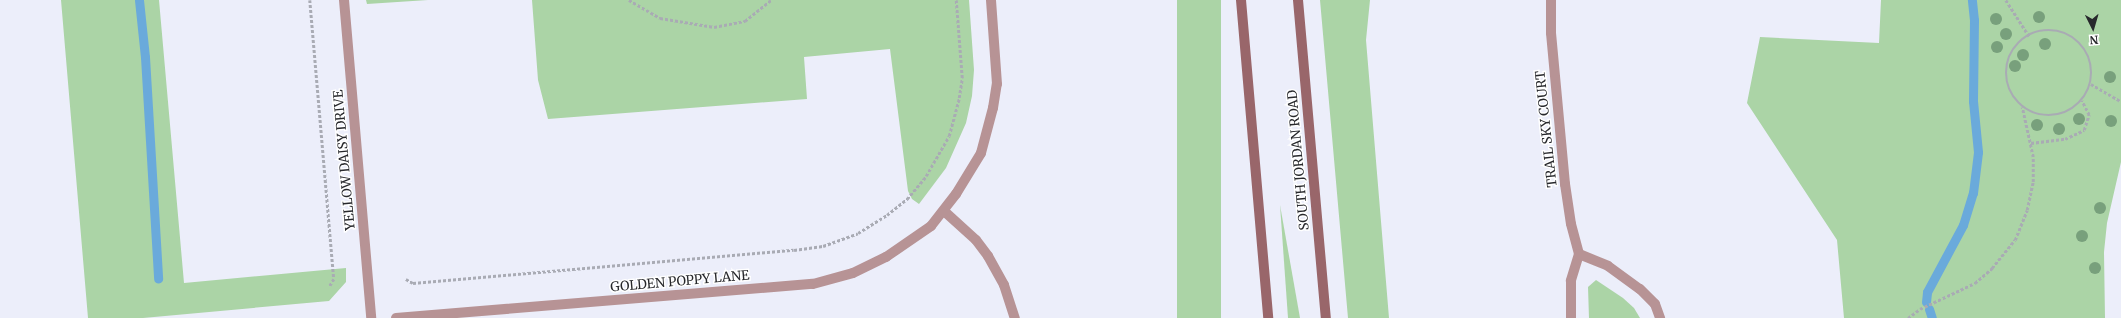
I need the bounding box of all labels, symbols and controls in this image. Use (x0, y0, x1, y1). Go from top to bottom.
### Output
north arrow (2073, 8, 2113, 48)
text: N (2089, 33, 2099, 47)
street label: TRAIL SKY COURT (1533, 70, 1561, 188)
street label: YELLOW DAISY DRIVE (331, 89, 359, 231)
street label: SOUTH JORDAN ROAD (1285, 89, 1313, 231)
street label: GOLDEN POPPY LANE (610, 268, 750, 296)

